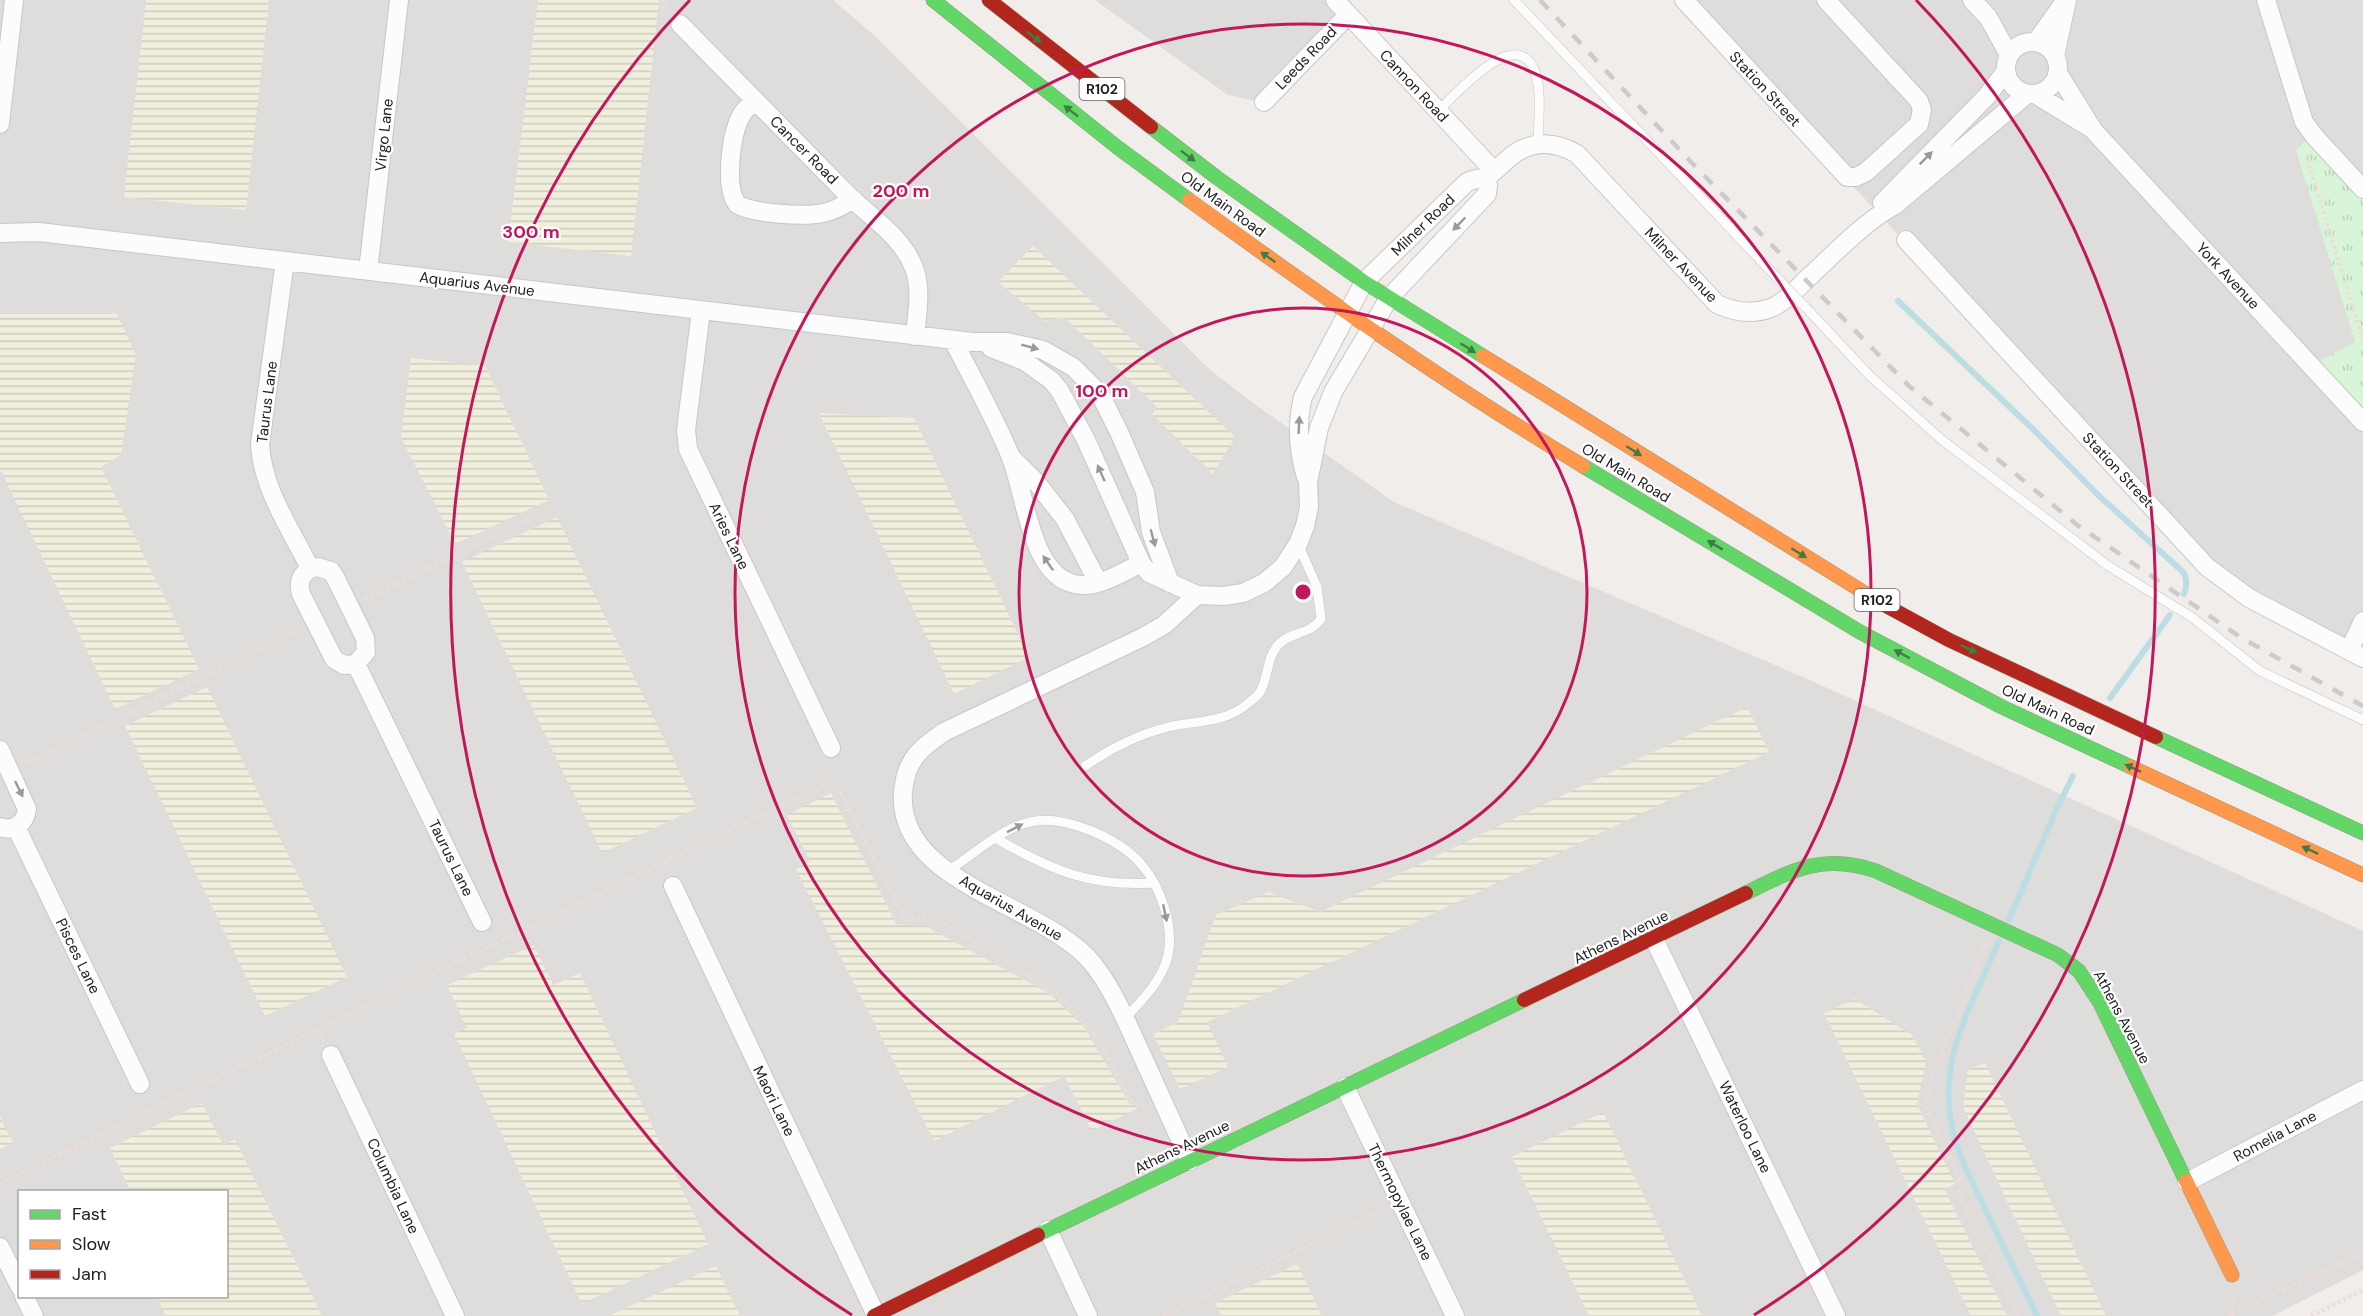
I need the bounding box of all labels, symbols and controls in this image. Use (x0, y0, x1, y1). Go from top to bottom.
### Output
street label: Leeds Road (1271, 22, 1341, 94)
one-way arrow (1026, 31, 1041, 43)
street label: Cannon Road (1375, 45, 1453, 127)
street label: Station Street (1725, 47, 1805, 131)
road number: R102 (1080, 78, 1124, 100)
street label: Virgo Lane (370, 98, 398, 172)
one-way arrow (1063, 105, 1078, 117)
street label: Cancer Road (765, 111, 843, 189)
one-way arrow (1181, 149, 1196, 161)
one-way arrow (1918, 151, 1933, 165)
street label: Old Main Road (1177, 166, 1269, 242)
text: 200 m (873, 179, 929, 203)
street label: Milner Road (1387, 190, 1459, 260)
one-way arrow (1452, 217, 1466, 232)
text: 300 m (502, 220, 560, 244)
street label: Milner Avenue (1640, 223, 1722, 307)
street label: York Avenue (2192, 238, 2264, 314)
one-way arrow (1260, 252, 1276, 263)
street label: Aquarius Avenue (418, 267, 536, 301)
one-way arrow (1460, 342, 1476, 353)
one-way arrow (1021, 343, 1039, 352)
street label: Taurus Lane (252, 360, 282, 444)
text: 100 m (1075, 379, 1129, 403)
one-way arrow (1294, 415, 1303, 434)
street label: Station Street (2078, 428, 2158, 512)
street label: Old Main Road (1578, 439, 1674, 507)
one-way arrow (1625, 445, 1642, 456)
one-way arrow (1096, 464, 1106, 482)
street label: Aries Lane (704, 499, 754, 573)
one-way arrow (1149, 529, 1158, 547)
one-way arrow (1707, 540, 1723, 551)
one-way arrow (1791, 548, 1807, 559)
one-way arrow (1042, 555, 1054, 571)
centre of rings (1293, 582, 1313, 602)
road number: R102 (1854, 589, 1900, 611)
one-way arrow (1960, 645, 1977, 654)
one-way arrow (1893, 649, 1910, 659)
street label: Old Main Road (1998, 680, 2098, 740)
one-way arrow (2125, 763, 2142, 772)
one-way arrow (14, 780, 24, 798)
street label: Taurus Lane (424, 816, 478, 900)
one-way arrow (1006, 823, 1023, 833)
one-way arrow (2300, 845, 2318, 855)
street label: Aquarius Avenue (956, 870, 1066, 946)
one-way arrow (1161, 904, 1170, 923)
street label: Athens Avenue (1570, 905, 1672, 969)
street label: Pisces Lane (51, 915, 105, 997)
street label: Athens Avenue (2089, 967, 2155, 1067)
street label: Maori Lane (748, 1062, 800, 1140)
street label: Waterloo Lane (1714, 1078, 1776, 1176)
street label: Romelia Lane (2230, 1106, 2320, 1166)
street label: Athens Avenue (1131, 1115, 1233, 1179)
street label: Columbia Lane (362, 1135, 424, 1237)
street label: Thermopylae Lane (1363, 1140, 1437, 1264)
legend (18, 1190, 228, 1298)
text: Fast (72, 1202, 107, 1226)
text: Slow (72, 1232, 111, 1256)
text: Jam (72, 1262, 107, 1286)

